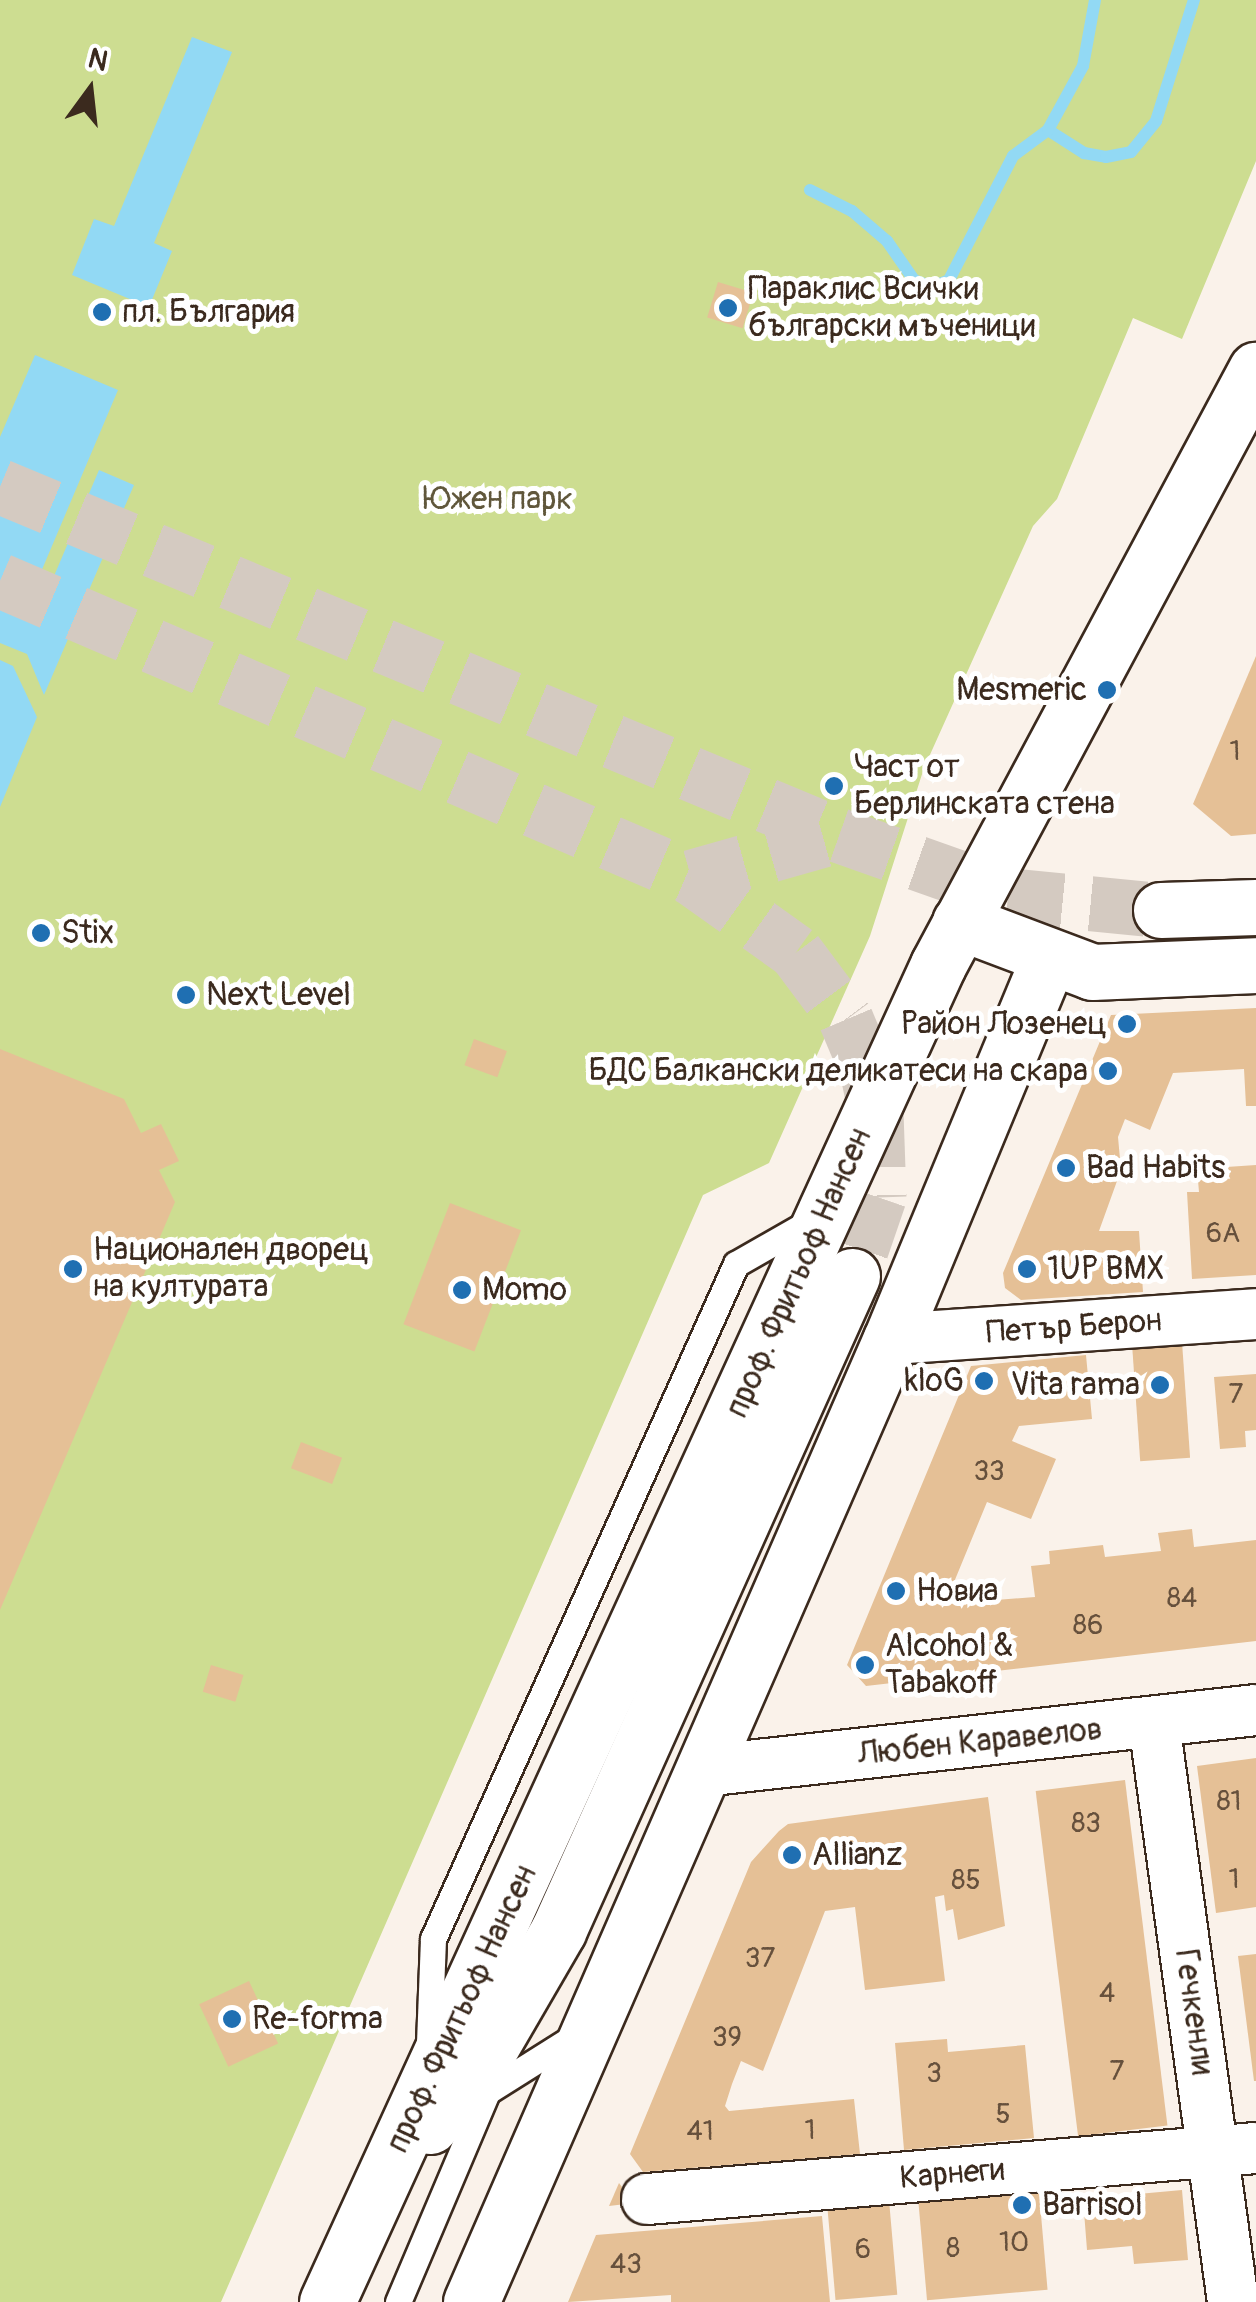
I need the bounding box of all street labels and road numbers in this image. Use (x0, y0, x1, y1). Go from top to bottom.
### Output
street label: проф. Фритьоф Нансен (718, 1122, 880, 1424)
street label: Петър Берон (985, 1302, 1163, 1352)
street label: Любен Каравелов (856, 1710, 1104, 1774)
street label: проф. Фритьоф Нансен (379, 1859, 545, 2159)
street label: Гечкенли (1166, 1947, 1222, 2077)
street label: Карнеги (898, 2150, 1006, 2198)

